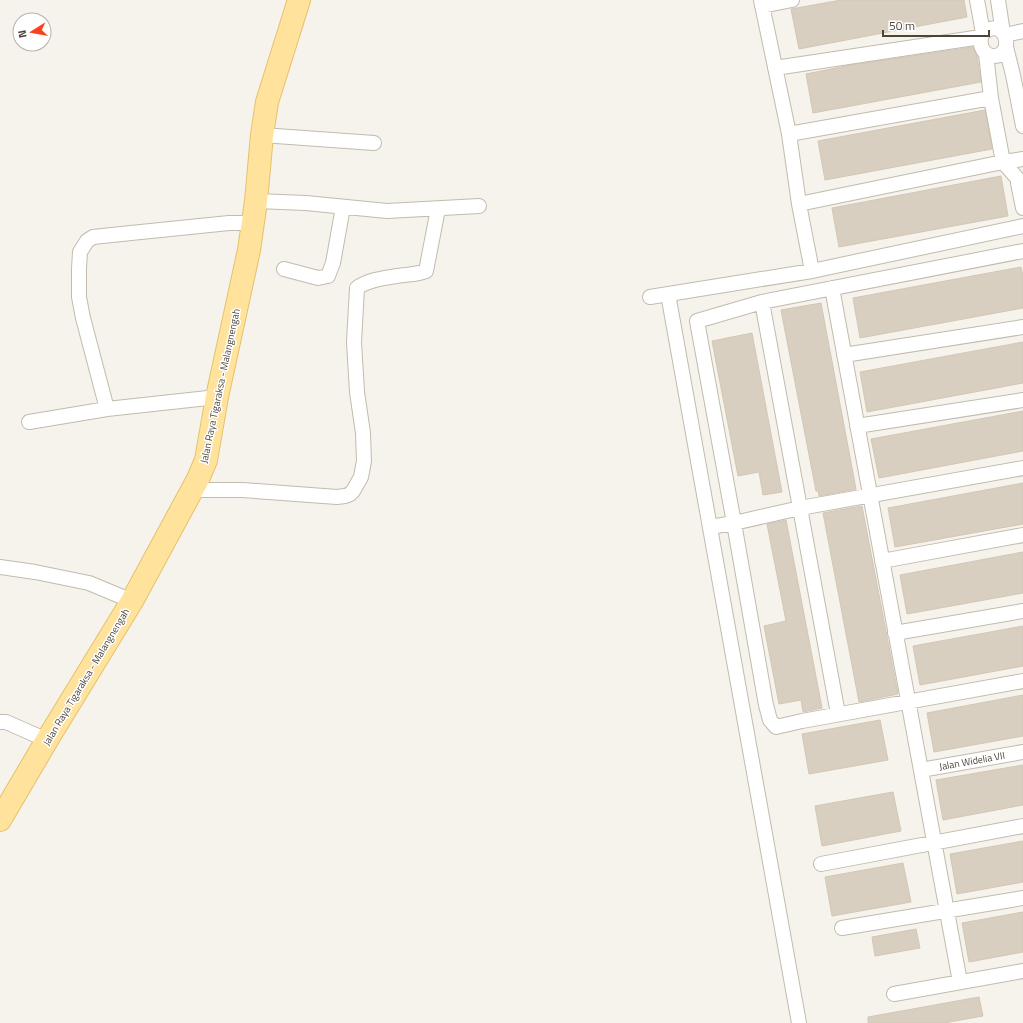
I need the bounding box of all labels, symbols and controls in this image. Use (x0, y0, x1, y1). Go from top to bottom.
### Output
north arrow (12, 12, 52, 52)
scale bar (883, 12, 989, 38)
text: 50 m (889, 16, 915, 35)
text: N (14, 29, 31, 39)
street label: Jalan Raya Tigaraksa - Malangnengah (196, 307, 244, 465)
street label: Jalan Raya Tigaraksa - Malangnengah (39, 606, 133, 748)
street label: Jalan Widelia VII (938, 748, 1006, 774)

